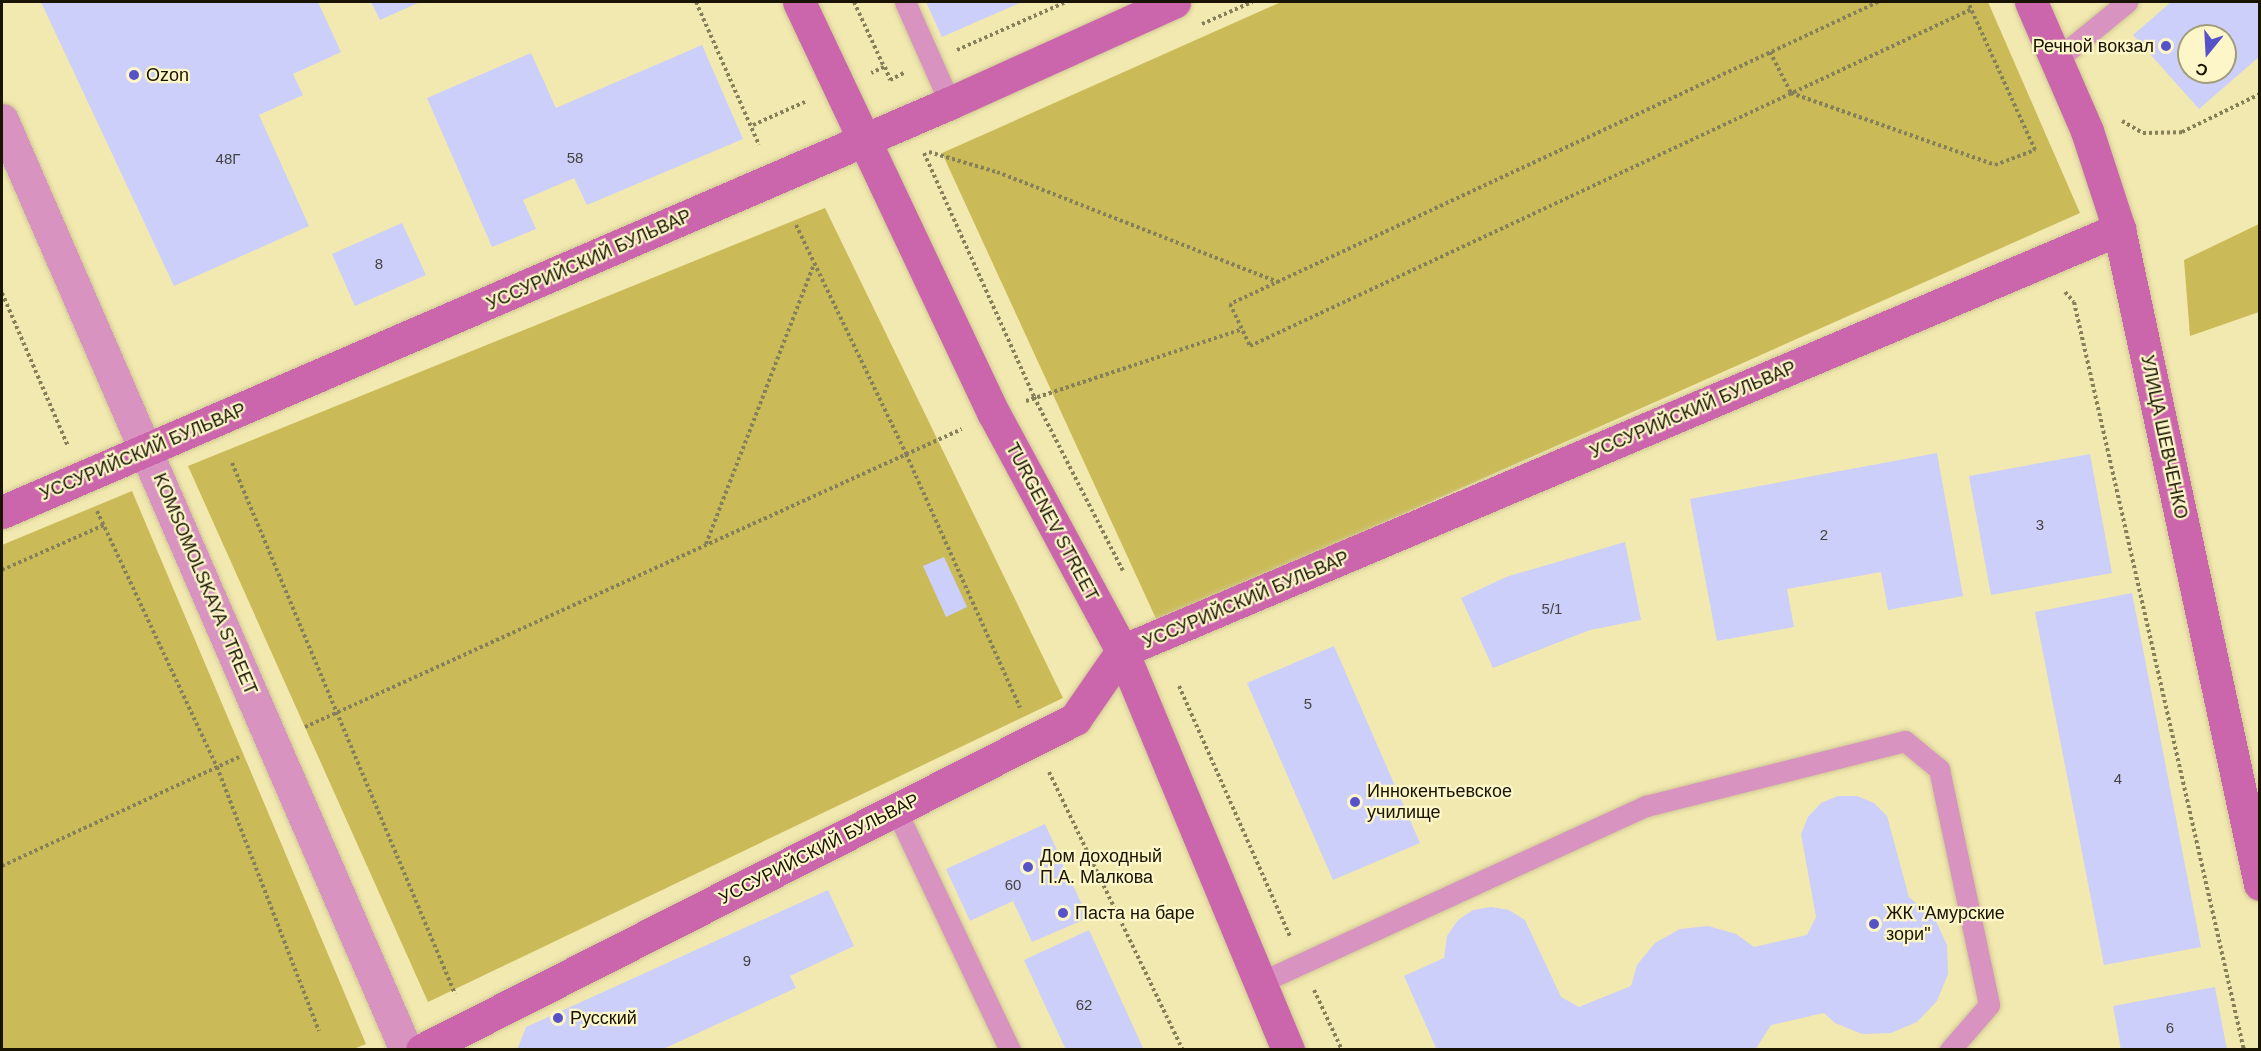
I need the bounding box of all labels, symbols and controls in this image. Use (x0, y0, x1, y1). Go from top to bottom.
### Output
north arrow (2177, 24, 2237, 84)
place label: Речной вокзал (2033, 35, 2154, 57)
marker: Речной вокзал (2159, 39, 2173, 53)
text: С (2194, 60, 2210, 80)
place label: Ozon (146, 64, 189, 86)
marker: Ozon (127, 68, 141, 82)
house number: 58 (567, 149, 583, 167)
house number: 48Г (216, 150, 240, 168)
street label: УССУРИЙСКИЙ БУЛЬВАР (483, 205, 695, 315)
house number: 8 (375, 255, 383, 273)
street label: УЛИЦА ШЕВЧЕНКО (2136, 353, 2192, 521)
street label: УССУРИЙСКИЙ БУЛЬВАР (1587, 357, 1799, 463)
street label: УССУРИЙСКИЙ БУЛЬВАР (37, 399, 249, 505)
street label: TURGENEV STREET (1001, 439, 1103, 605)
street label: KOMSOMOLSKAYA STREET (148, 470, 262, 698)
house number: 3 (2036, 516, 2044, 534)
house number: 2 (1820, 526, 1828, 544)
street label: УССУРИЙСКИЙ БУЛЬВАР (1140, 547, 1352, 653)
house number: 5/1 (1542, 600, 1562, 618)
house number: 5 (1304, 695, 1312, 713)
house number: 4 (2114, 770, 2122, 788)
place label: Иннокентьевское училище (1367, 781, 1512, 824)
street label: УССУРИЙСКИЙ БУЛЬВАР (715, 789, 923, 909)
marker: Иннокентьевское училище (1348, 795, 1362, 809)
place label: Дом доходный П.А. Малкова (1040, 846, 1162, 888)
marker: Дом доходный П.А. Малкова (1021, 860, 1035, 874)
house number: 60 (1005, 876, 1021, 894)
place label: Паста на баре (1075, 902, 1195, 924)
place label: ЖК "Амурские зори" (1886, 903, 2005, 946)
marker: Паста на баре (1056, 906, 1070, 920)
marker: ЖК "Амурские зори" (1867, 917, 1881, 931)
house number: 9 (743, 952, 751, 970)
house number: 62 (1076, 996, 1092, 1014)
place label: Русский (570, 1007, 637, 1029)
marker: Русский (551, 1011, 565, 1025)
house number: 6 (2166, 1019, 2174, 1037)

